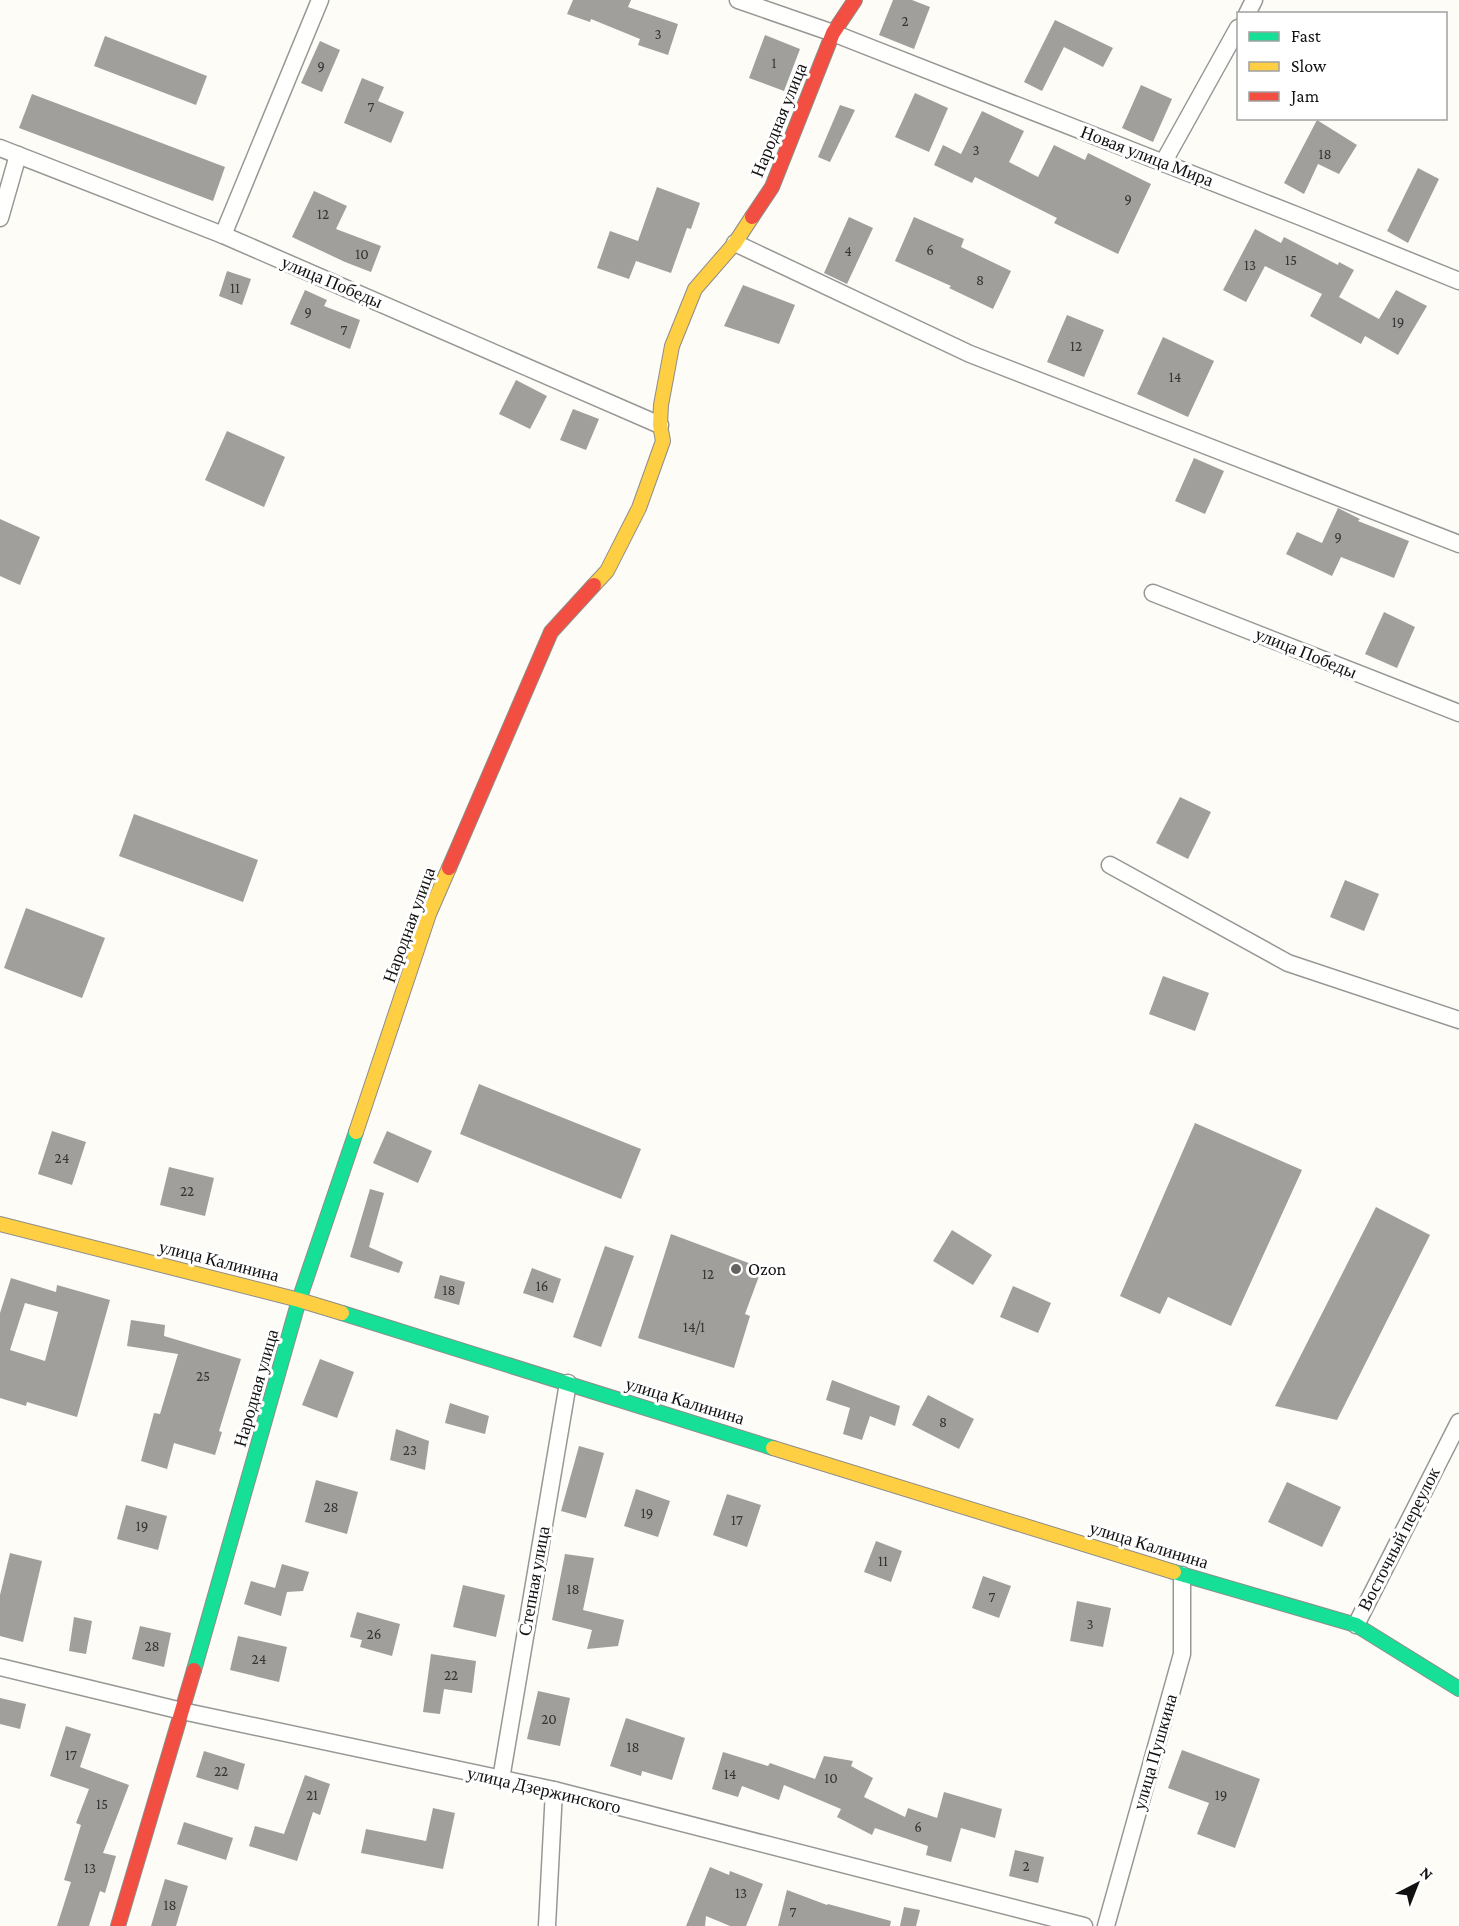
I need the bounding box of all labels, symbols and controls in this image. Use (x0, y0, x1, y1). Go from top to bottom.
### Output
legend (1237, 12, 1447, 120)
house number: 2 (901, 13, 909, 29)
house number: 3 (654, 26, 662, 42)
text: Fast (1291, 26, 1322, 46)
house number: 1 (772, 55, 777, 71)
text: Slow (1291, 56, 1327, 76)
house number: 9 (317, 58, 325, 74)
street label: Народная улица (747, 60, 811, 180)
text: Jam (1289, 86, 1320, 106)
house number: 7 (368, 99, 375, 115)
street label: Новая улица Мира (1078, 122, 1216, 190)
house number: 3 (972, 142, 980, 158)
house number: 18 (1318, 146, 1332, 162)
house number: 9 (1124, 191, 1132, 207)
house number: 12 (317, 206, 329, 222)
house number: 6 (926, 242, 934, 258)
house number: 4 (844, 243, 852, 259)
house number: 10 (355, 246, 369, 262)
street label: улица Победы (279, 252, 385, 312)
house number: 15 (1285, 252, 1297, 268)
house number: 13 (1244, 257, 1256, 273)
house number: 8 (976, 272, 984, 288)
house number: 11 (230, 280, 240, 296)
house number: 9 (304, 304, 312, 320)
house number: 19 (1392, 314, 1404, 330)
house number: 7 (341, 322, 348, 338)
house number: 12 (1070, 338, 1082, 354)
house number: 14 (1169, 369, 1181, 385)
house number: 9 (1334, 529, 1342, 545)
street label: улица Победы (1252, 624, 1360, 682)
street label: Народная улица (379, 865, 439, 985)
house number: 24 (55, 1150, 69, 1166)
house number: 22 (180, 1183, 194, 1199)
street label: улица Калинина (157, 1236, 281, 1286)
place label: Ozon (748, 1259, 787, 1279)
marker: Ozon (729, 1262, 743, 1276)
house number: 12 (702, 1266, 714, 1282)
house number: 16 (536, 1278, 548, 1294)
house number: 18 (442, 1282, 456, 1298)
house number: 14/1 (683, 1319, 705, 1335)
street label: Народная улица (230, 1327, 282, 1449)
house number: 25 (196, 1368, 210, 1384)
street label: улица Калинина (623, 1373, 747, 1429)
house number: 8 (939, 1414, 947, 1430)
house number: 23 (403, 1442, 417, 1458)
street label: Восточный переулок (1354, 1464, 1444, 1614)
house number: 28 (323, 1499, 339, 1515)
house number: 19 (641, 1505, 653, 1521)
house number: 17 (731, 1512, 743, 1528)
street label: улица Калинина (1087, 1517, 1211, 1573)
house number: 19 (136, 1518, 148, 1534)
street label: Степная улица (515, 1525, 553, 1637)
house number: 11 (878, 1553, 888, 1569)
house number: 18 (566, 1581, 580, 1597)
house number: 7 (989, 1589, 996, 1605)
house number: 3 (1086, 1616, 1094, 1632)
house number: 26 (367, 1626, 381, 1642)
house number: 28 (144, 1638, 160, 1654)
house number: 24 (252, 1651, 266, 1667)
house number: 22 (444, 1667, 458, 1683)
street label: улица Пушкина (1129, 1692, 1181, 1812)
house number: 20 (541, 1711, 557, 1727)
house number: 18 (626, 1739, 640, 1755)
house number: 17 (65, 1747, 77, 1763)
house number: 22 (214, 1763, 228, 1779)
street label: улица Дзержинского (465, 1763, 623, 1817)
house number: 14 (724, 1766, 736, 1782)
house number: 10 (824, 1770, 838, 1786)
house number: 21 (306, 1787, 318, 1803)
house number: 19 (1215, 1787, 1227, 1803)
house number: 15 (96, 1796, 108, 1812)
house number: 6 (914, 1819, 922, 1835)
north arrow (1387, 1854, 1447, 1914)
house number: 2 (1022, 1858, 1030, 1874)
house number: 13 (84, 1860, 96, 1876)
text: N (1417, 1863, 1437, 1883)
house number: 13 (735, 1885, 747, 1901)
house number: 18 (163, 1897, 177, 1913)
house number: 7 (790, 1904, 797, 1920)

